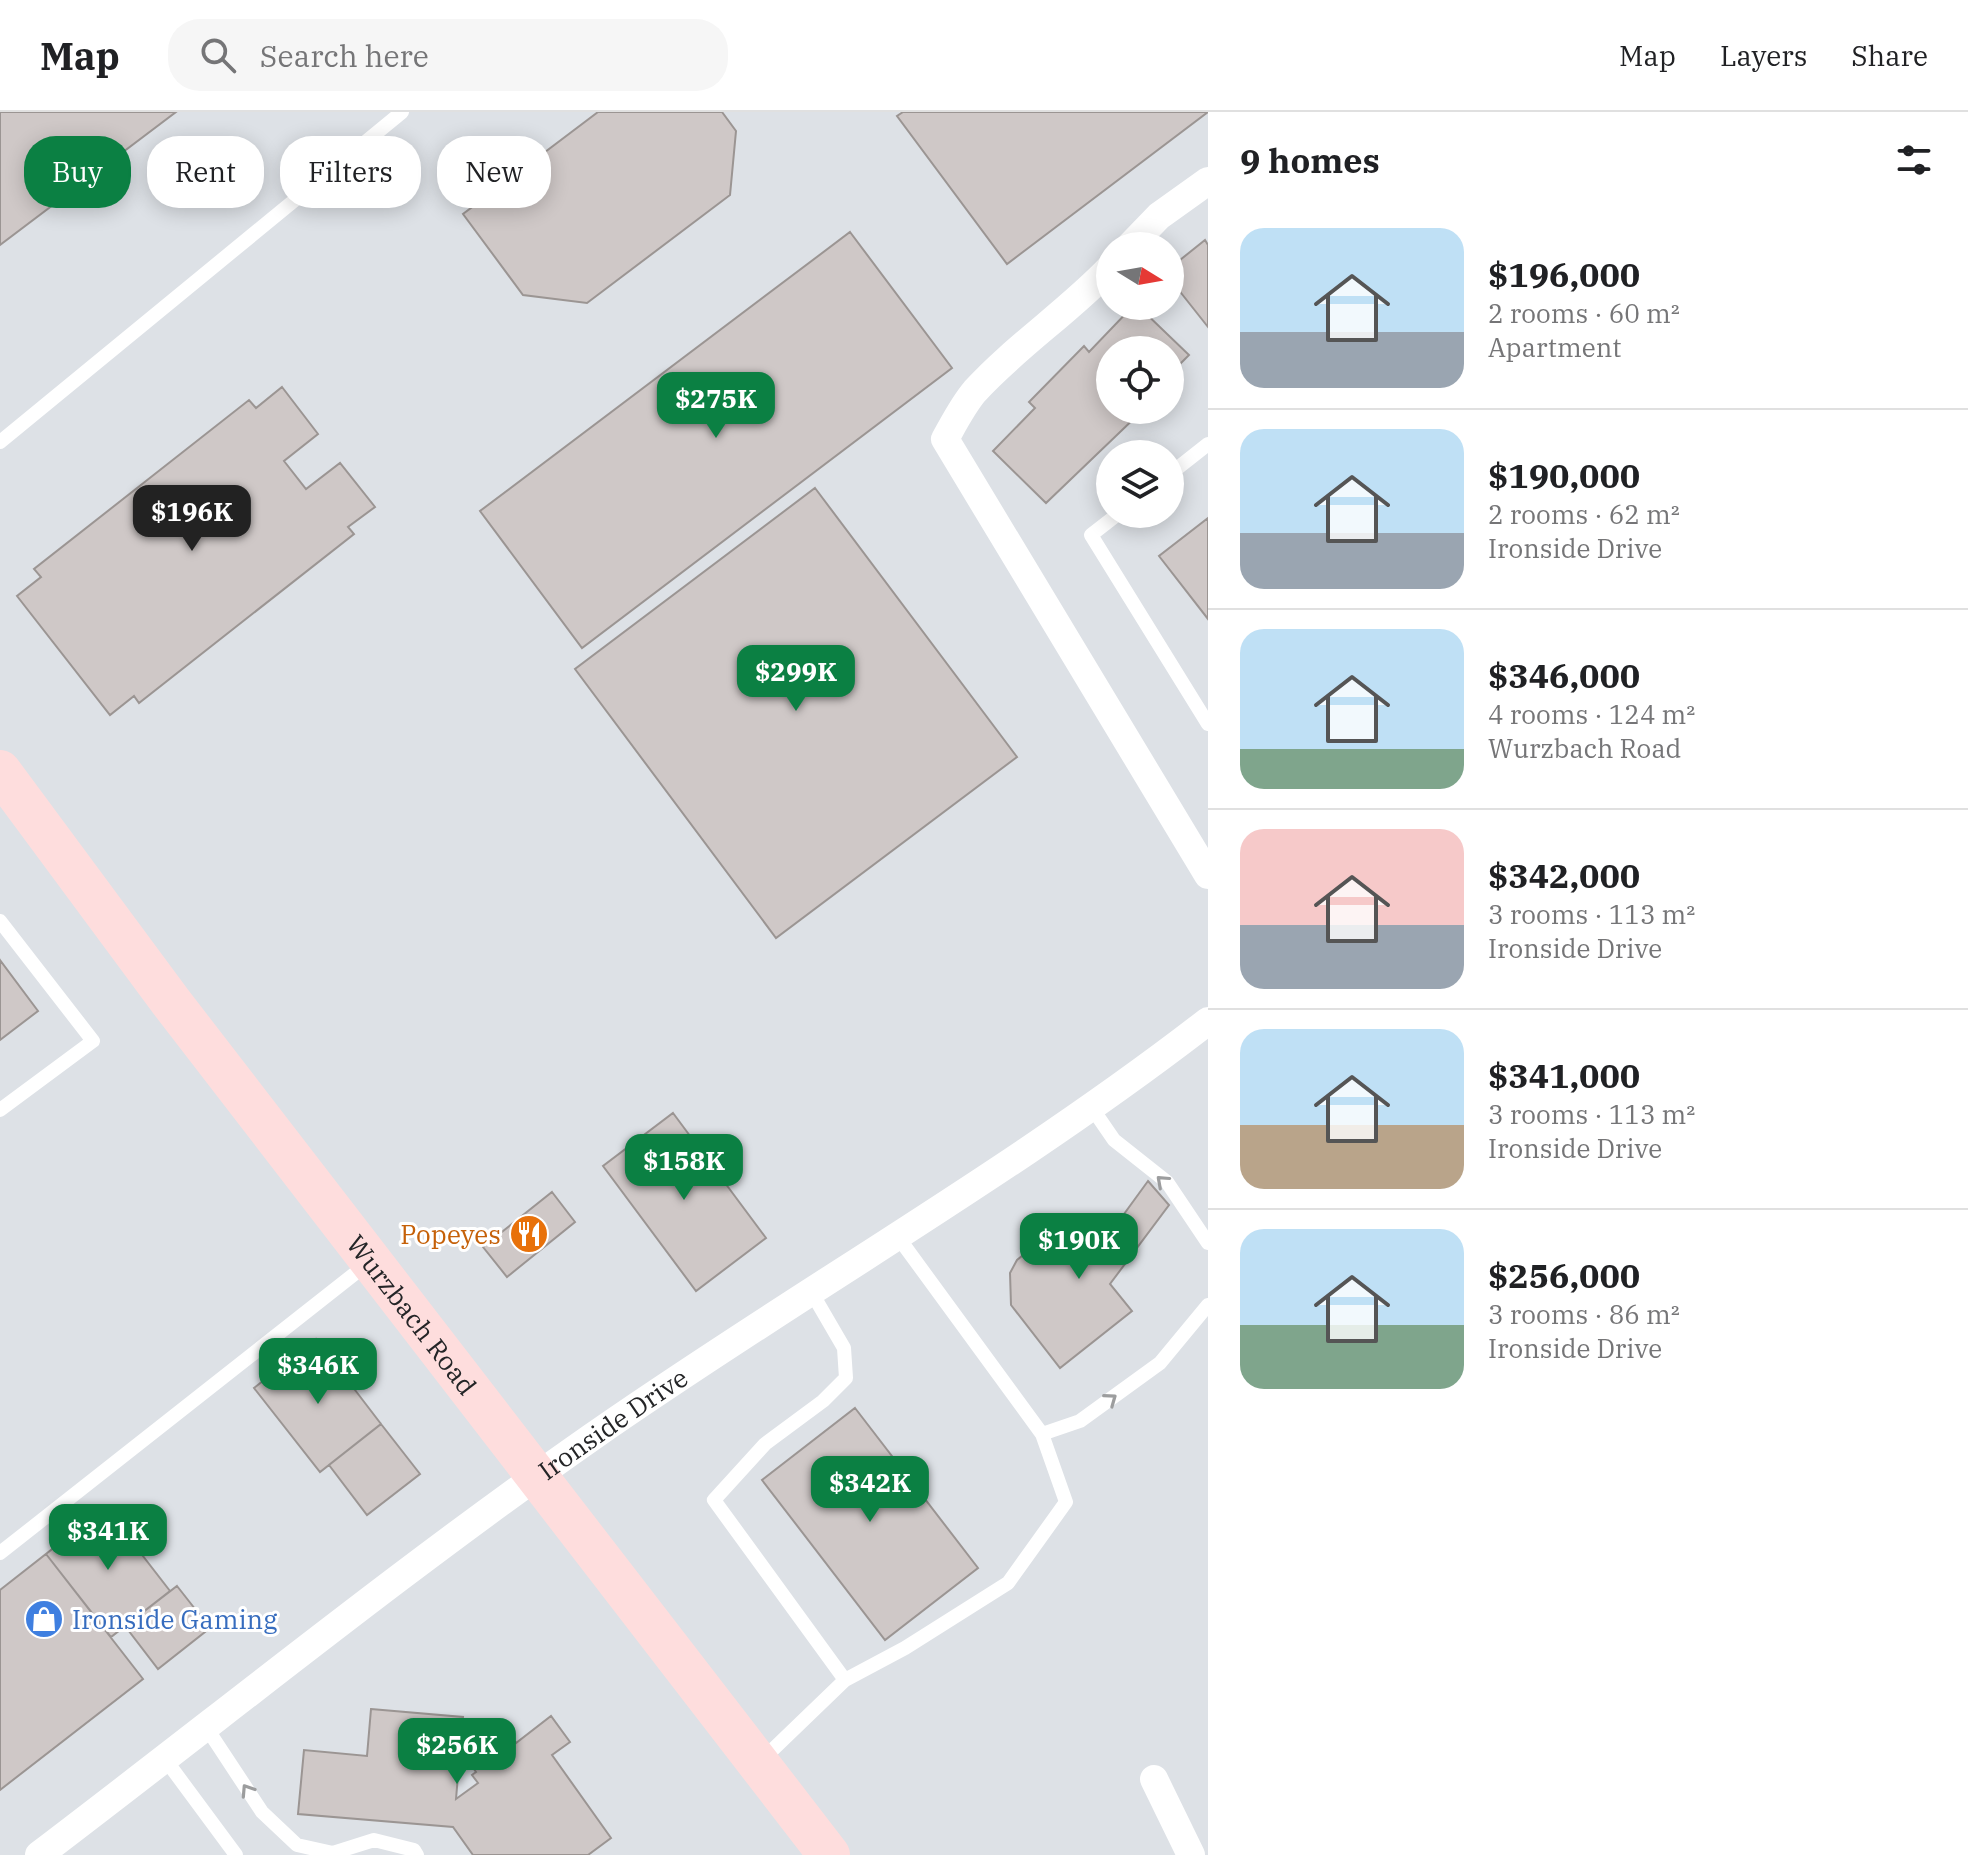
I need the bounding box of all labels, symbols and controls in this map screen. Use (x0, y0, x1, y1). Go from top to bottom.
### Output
search box (168, 19, 728, 91)
text: Map (40, 31, 120, 80)
icon: search (196, 33, 240, 77)
text: Search here (260, 36, 429, 75)
text: Map (1619, 37, 1676, 74)
text: Layers (1720, 37, 1807, 74)
text: Share (1851, 37, 1928, 74)
chip: Buy (24, 136, 131, 208)
chip: Rent (147, 136, 264, 208)
chip: Filters (280, 136, 421, 208)
chip: New (437, 136, 551, 208)
text: 9 homes (1240, 138, 1380, 182)
icon: filters (1892, 138, 1936, 182)
north arrow (1096, 232, 1184, 320)
map controls (1096, 232, 1184, 528)
text: $196,000 (1488, 252, 1640, 296)
icon: home (1304, 260, 1400, 356)
text: 2 rooms · 60 m² (1488, 296, 1680, 330)
text: Apartment (1488, 330, 1621, 364)
button: locate (1096, 336, 1184, 424)
pin: $275K (660, 372, 772, 440)
text: $275K (675, 381, 757, 415)
button: layers (1096, 440, 1184, 528)
text: $190,000 (1488, 453, 1640, 497)
icon: home (1304, 461, 1400, 557)
pin: $196K (136, 485, 248, 553)
text: $196K (151, 494, 233, 528)
text: 2 rooms · 62 m² (1488, 497, 1680, 531)
text: Ironside Drive (1488, 531, 1662, 565)
pin: $299K (740, 645, 852, 713)
text: $346,000 (1488, 653, 1640, 697)
text: $299K (755, 654, 837, 688)
icon: home (1304, 661, 1400, 757)
text: 4 rooms · 124 m² (1488, 697, 1695, 731)
text: Wurzbach Road (1488, 731, 1681, 765)
text: $342,000 (1488, 853, 1640, 897)
icon: home (1304, 861, 1400, 957)
text: 3 rooms · 113 m² (1488, 897, 1695, 931)
text: Ironside Drive (1488, 931, 1662, 965)
text: $341,000 (1488, 1053, 1640, 1097)
icon: home (1304, 1061, 1400, 1157)
text: 3 rooms · 113 m² (1488, 1097, 1695, 1131)
text: Ironside Drive (1488, 1131, 1662, 1165)
pin: $158K (628, 1134, 740, 1202)
text: $158K (643, 1143, 725, 1177)
one-way arrow (1157, 1176, 1171, 1190)
restaurant icon: Popeyes (508, 1213, 550, 1255)
pin: $190K (1023, 1213, 1135, 1281)
place label: Popeyes (400, 1217, 501, 1251)
text: $190K (1038, 1222, 1120, 1256)
street label: Wurzbach Road (339, 1227, 485, 1401)
text: $256,000 (1488, 1253, 1640, 1297)
icon: home (1304, 1261, 1400, 1357)
text: 3 rooms · 86 m² (1488, 1297, 1680, 1331)
text: Ironside Drive (1488, 1331, 1662, 1365)
pin: $346K (262, 1338, 374, 1406)
text: $346K (277, 1347, 359, 1381)
street label: Ironside Drive (531, 1360, 694, 1487)
one-way arrow (1102, 1394, 1116, 1409)
pin: $342K (814, 1456, 926, 1524)
text: $342K (829, 1465, 911, 1499)
pin: $341K (52, 1504, 164, 1572)
text: $341K (67, 1513, 149, 1547)
shop icon: Ironside Gaming (23, 1598, 65, 1640)
place label: Ironside Gaming (72, 1602, 277, 1636)
pin: $256K (401, 1718, 513, 1786)
text: $256K (416, 1727, 498, 1761)
one-way arrow (242, 1784, 257, 1798)

